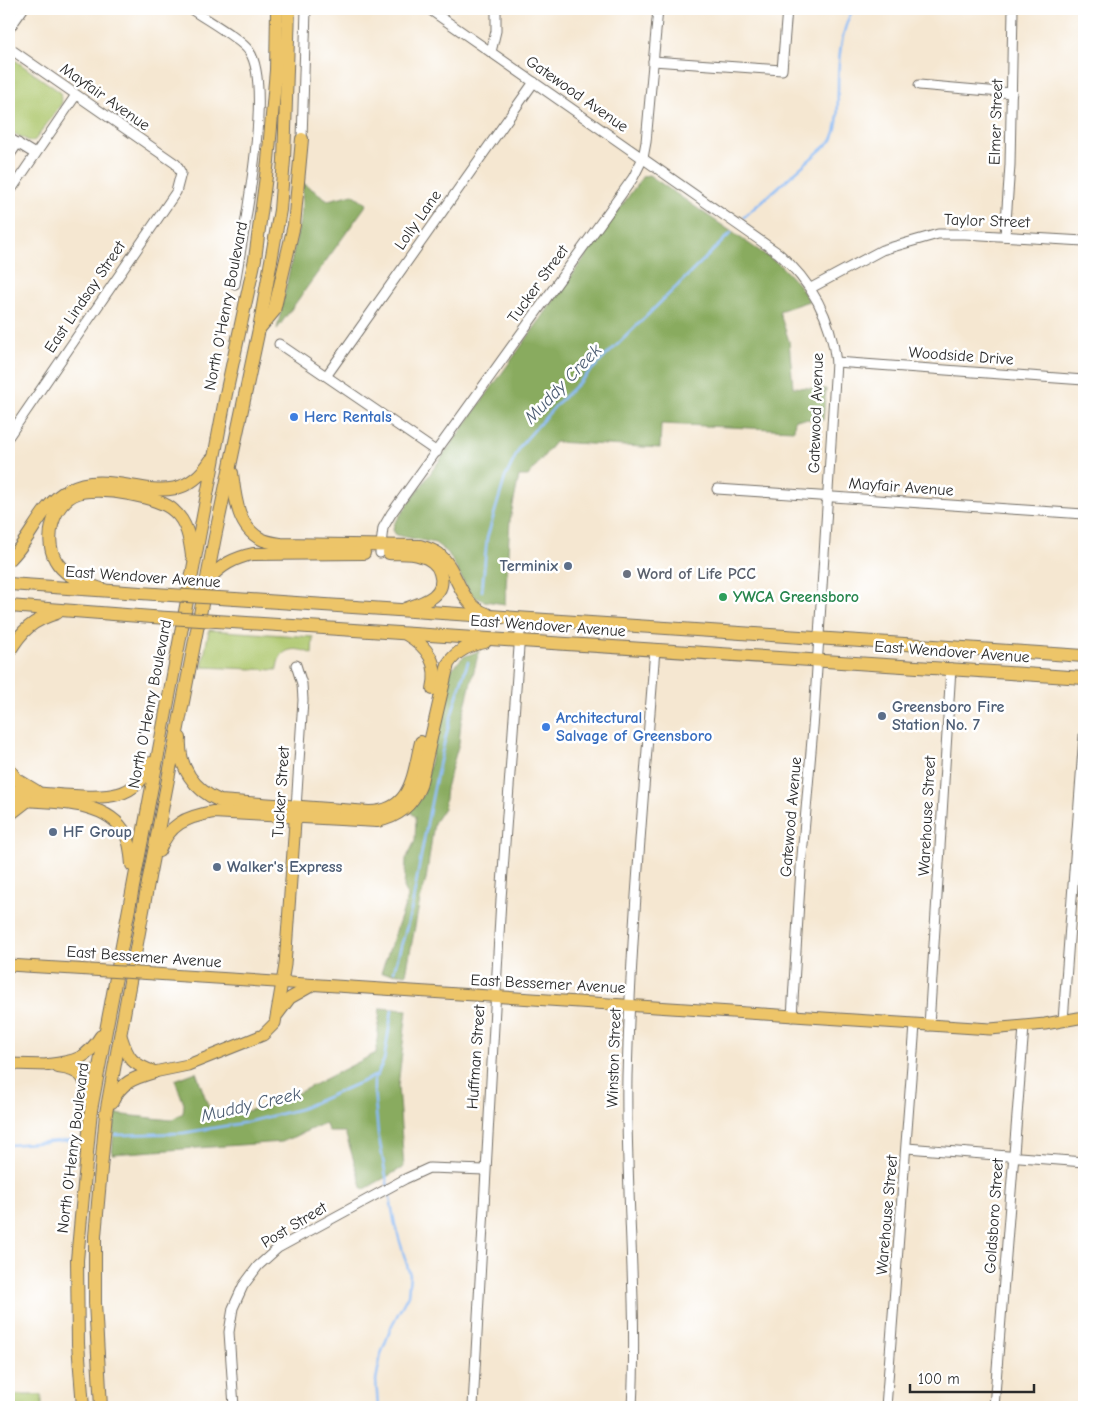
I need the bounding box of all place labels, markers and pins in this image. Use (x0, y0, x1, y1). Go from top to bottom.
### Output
place label: Herc Rentals (304, 408, 392, 426)
marker: Herc Rentals (288, 411, 300, 423)
place label: Terminix (500, 557, 558, 575)
marker: Terminix (562, 560, 574, 572)
place label: Word of Life PCC (637, 565, 756, 583)
marker: Word of Life PCC (621, 568, 633, 580)
place label: YWCA Greensboro (733, 588, 859, 606)
marker: YWCA Greensboro (717, 591, 729, 603)
place label: Greensboro Fire Station No. 7 (892, 698, 1004, 734)
place label: Architectural Salvage of Greensboro (556, 709, 712, 745)
marker: Greensboro Fire Station No. 7 (876, 710, 888, 722)
marker: Architectural Salvage of Greensboro (540, 721, 552, 733)
place label: HF Group (63, 823, 132, 841)
marker: HF Group (47, 826, 59, 838)
place label: Walker's Express (227, 858, 343, 876)
marker: Walker's Express (211, 861, 223, 873)

